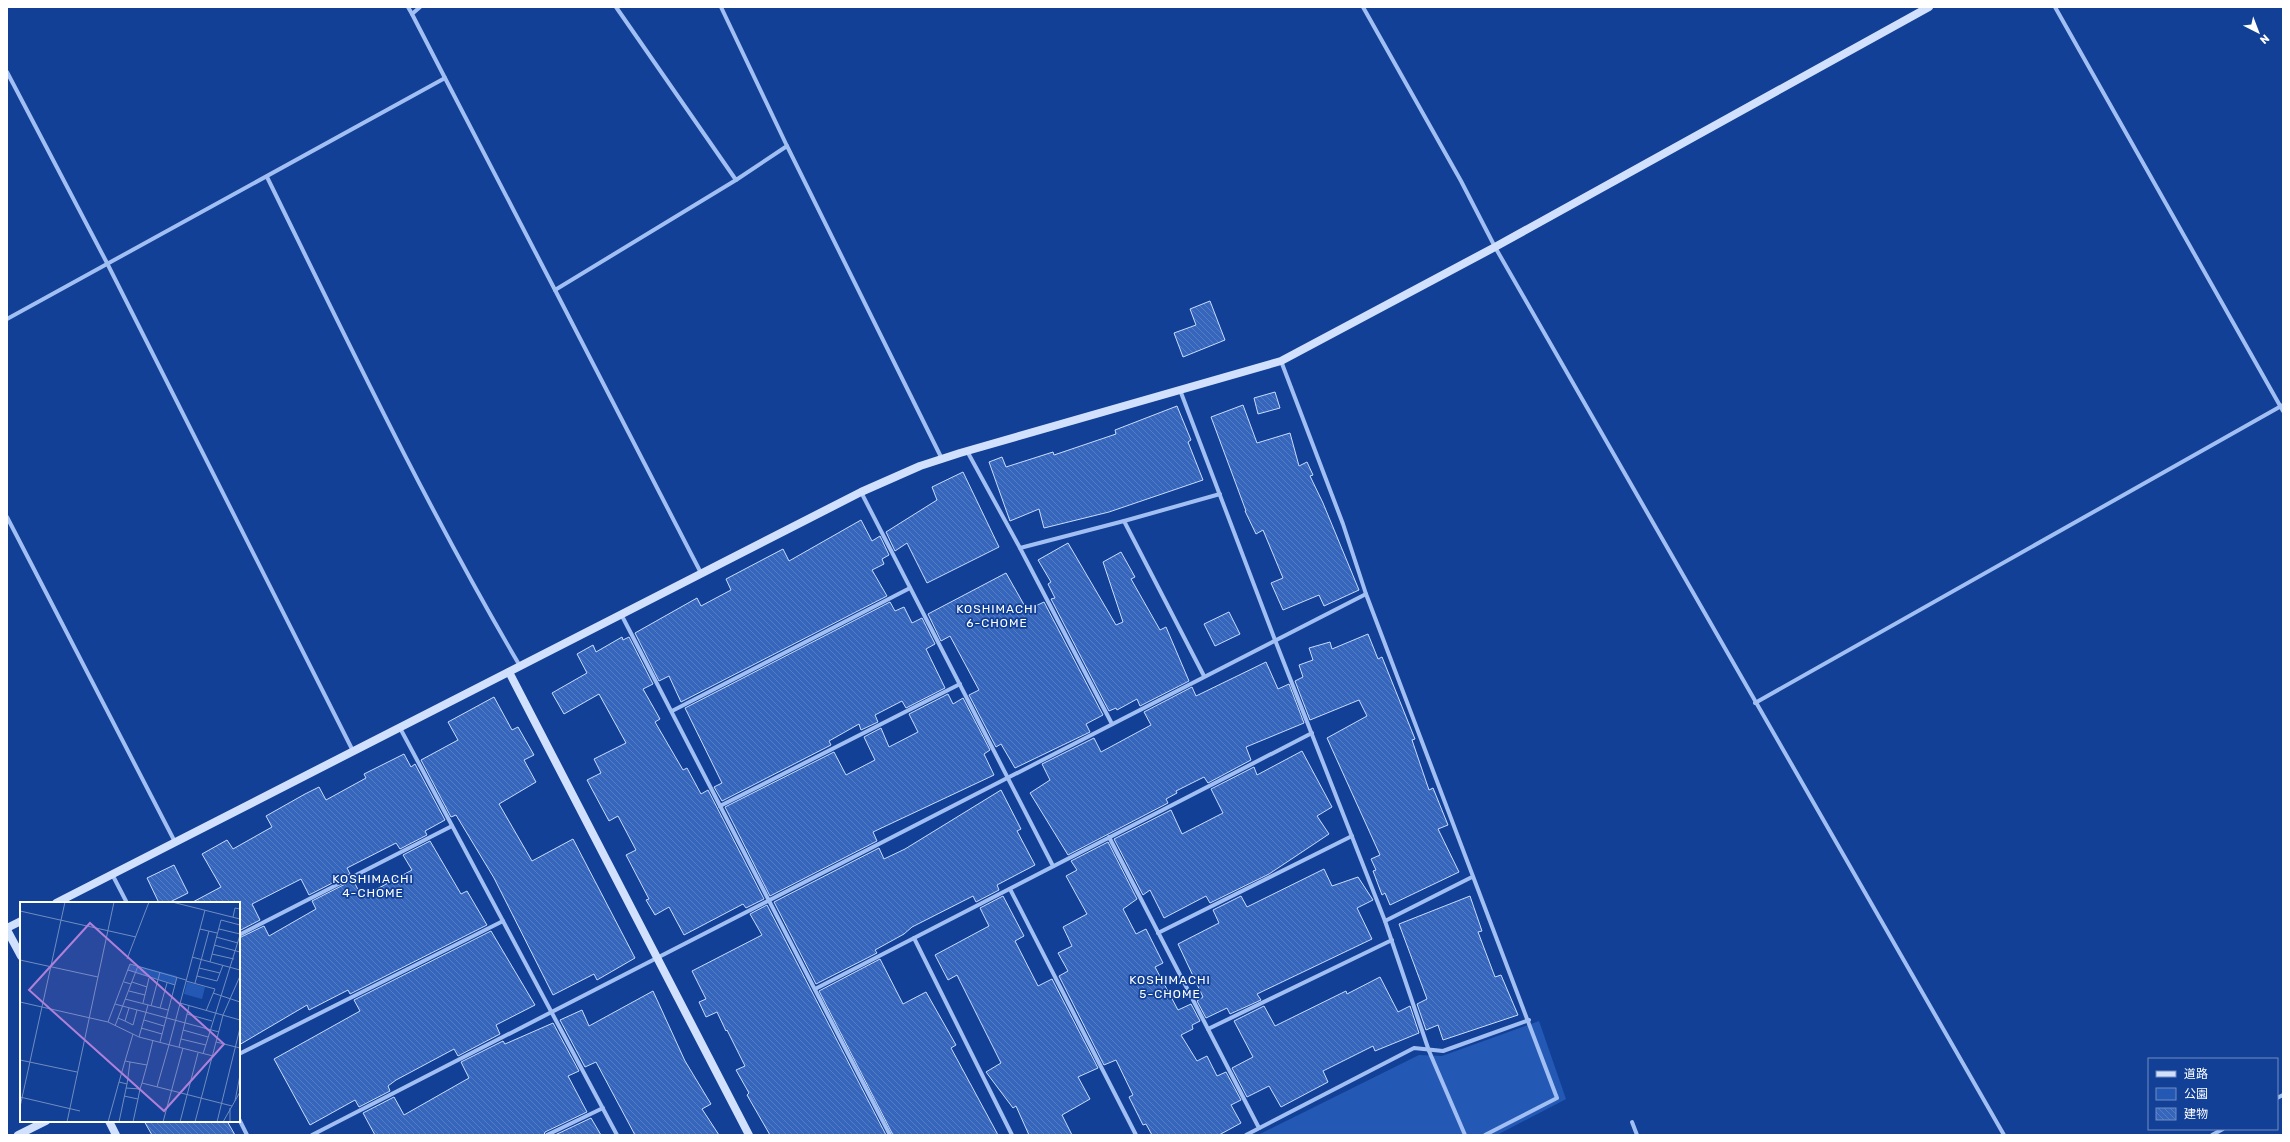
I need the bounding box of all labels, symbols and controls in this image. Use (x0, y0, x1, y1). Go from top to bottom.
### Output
north arrow (2238, 12, 2278, 52)
text: N (2257, 32, 2272, 47)
district label: KOSHIMACHI 6-CHOME (956, 602, 1038, 630)
district label: KOSHIMACHI 4-CHOME (332, 872, 414, 900)
inset map (20, 902, 240, 1122)
district label: KOSHIMACHI 5-CHOME (1129, 973, 1211, 1001)
legend (2148, 1058, 2278, 1130)
text: 道路 (2184, 1067, 2208, 1081)
text: 公園 (2184, 1087, 2208, 1101)
text: 建物 (2184, 1107, 2208, 1121)

